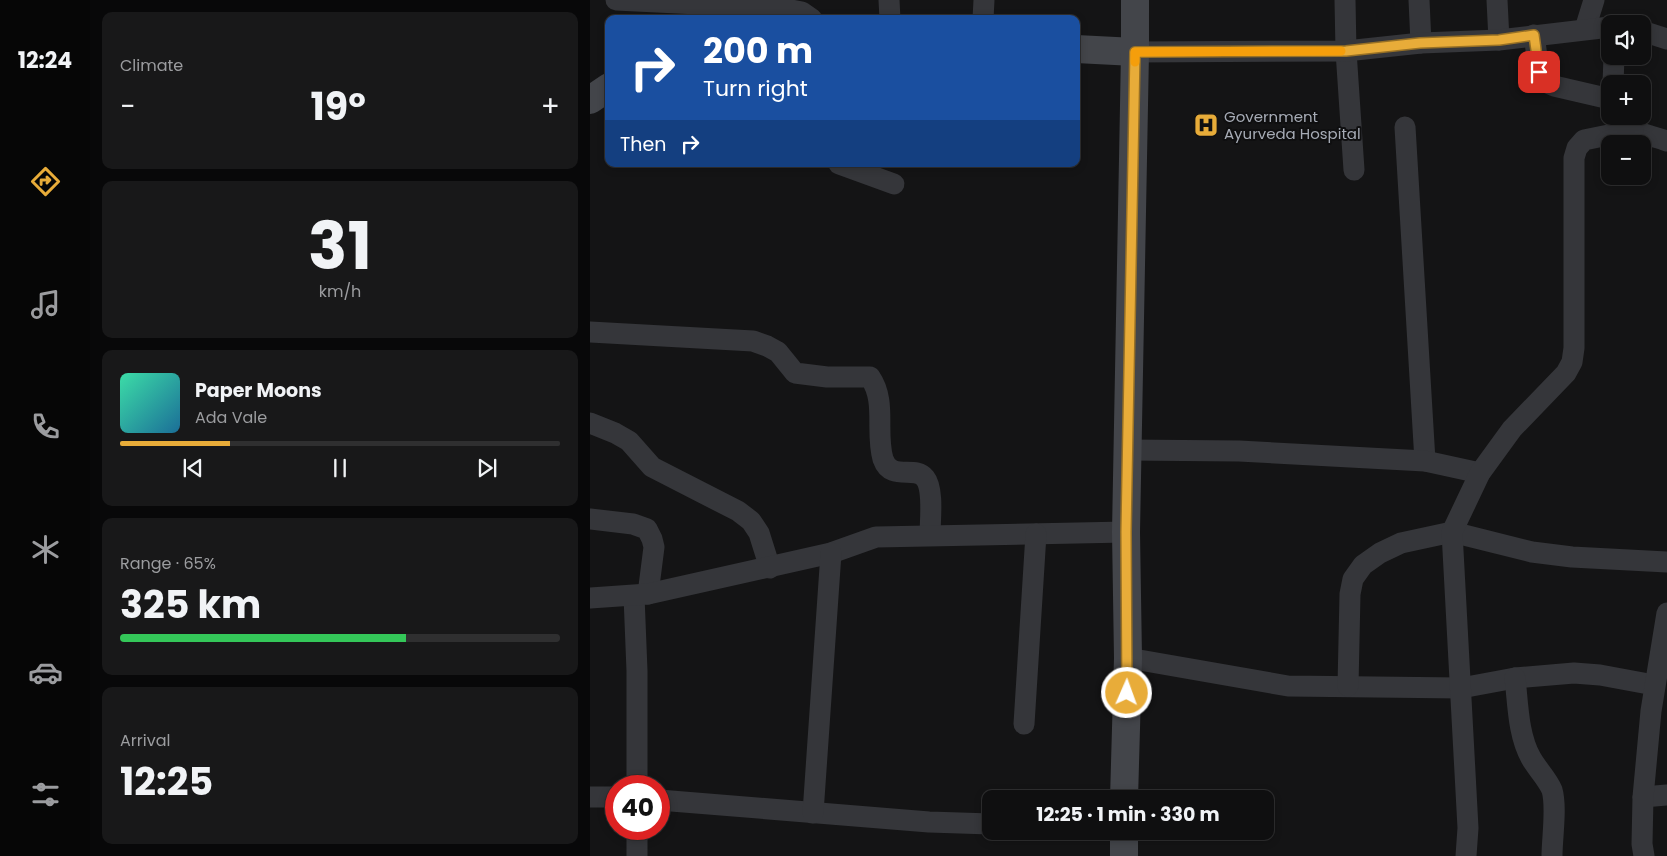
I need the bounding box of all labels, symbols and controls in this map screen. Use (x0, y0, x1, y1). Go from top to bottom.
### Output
map controls (1601, 15, 1651, 185)
button: sound (1601, 15, 1651, 65)
text: 200 m (703, 26, 813, 75)
icon: right (620, 35, 685, 100)
text: 12:24 (18, 45, 72, 76)
pin (1518, 51, 1560, 93)
text: Climate (120, 54, 183, 77)
icon: arrive (1525, 58, 1553, 86)
text: Turn right (703, 73, 808, 104)
button: + (1601, 75, 1651, 125)
text: 19° (311, 80, 366, 133)
text: − (120, 87, 135, 126)
text: + (541, 87, 560, 126)
place label: Government Ayurveda Hospital (1224, 106, 1361, 144)
hospital icon: Government Ayurveda Hospital (1193, 112, 1219, 138)
icon: right (676, 130, 704, 158)
text: Then (620, 131, 666, 158)
button: − (1601, 135, 1651, 185)
icon: directions (28, 164, 63, 199)
text: 31 (308, 201, 372, 292)
text: km/h (319, 280, 361, 303)
icon: music (28, 287, 63, 322)
text: Paper Moons (195, 377, 322, 404)
text: Ada Vale (195, 406, 267, 429)
icon: phone (28, 409, 63, 444)
icon: previous (179, 454, 207, 482)
icon: pause (326, 454, 354, 482)
icon: next (473, 454, 501, 482)
icon: climate (28, 532, 63, 567)
text: Range · 65% (120, 552, 216, 575)
text: 325 km (120, 578, 261, 631)
icon: car (28, 655, 63, 690)
position arrow (1100, 666, 1152, 718)
text: Arrival (120, 729, 170, 752)
text: 12:25 (120, 755, 213, 808)
speed limit sign: 40 (605, 775, 670, 840)
icon: filters (28, 777, 63, 812)
text: 12:25 · 1 min · 330 m (1036, 801, 1220, 828)

